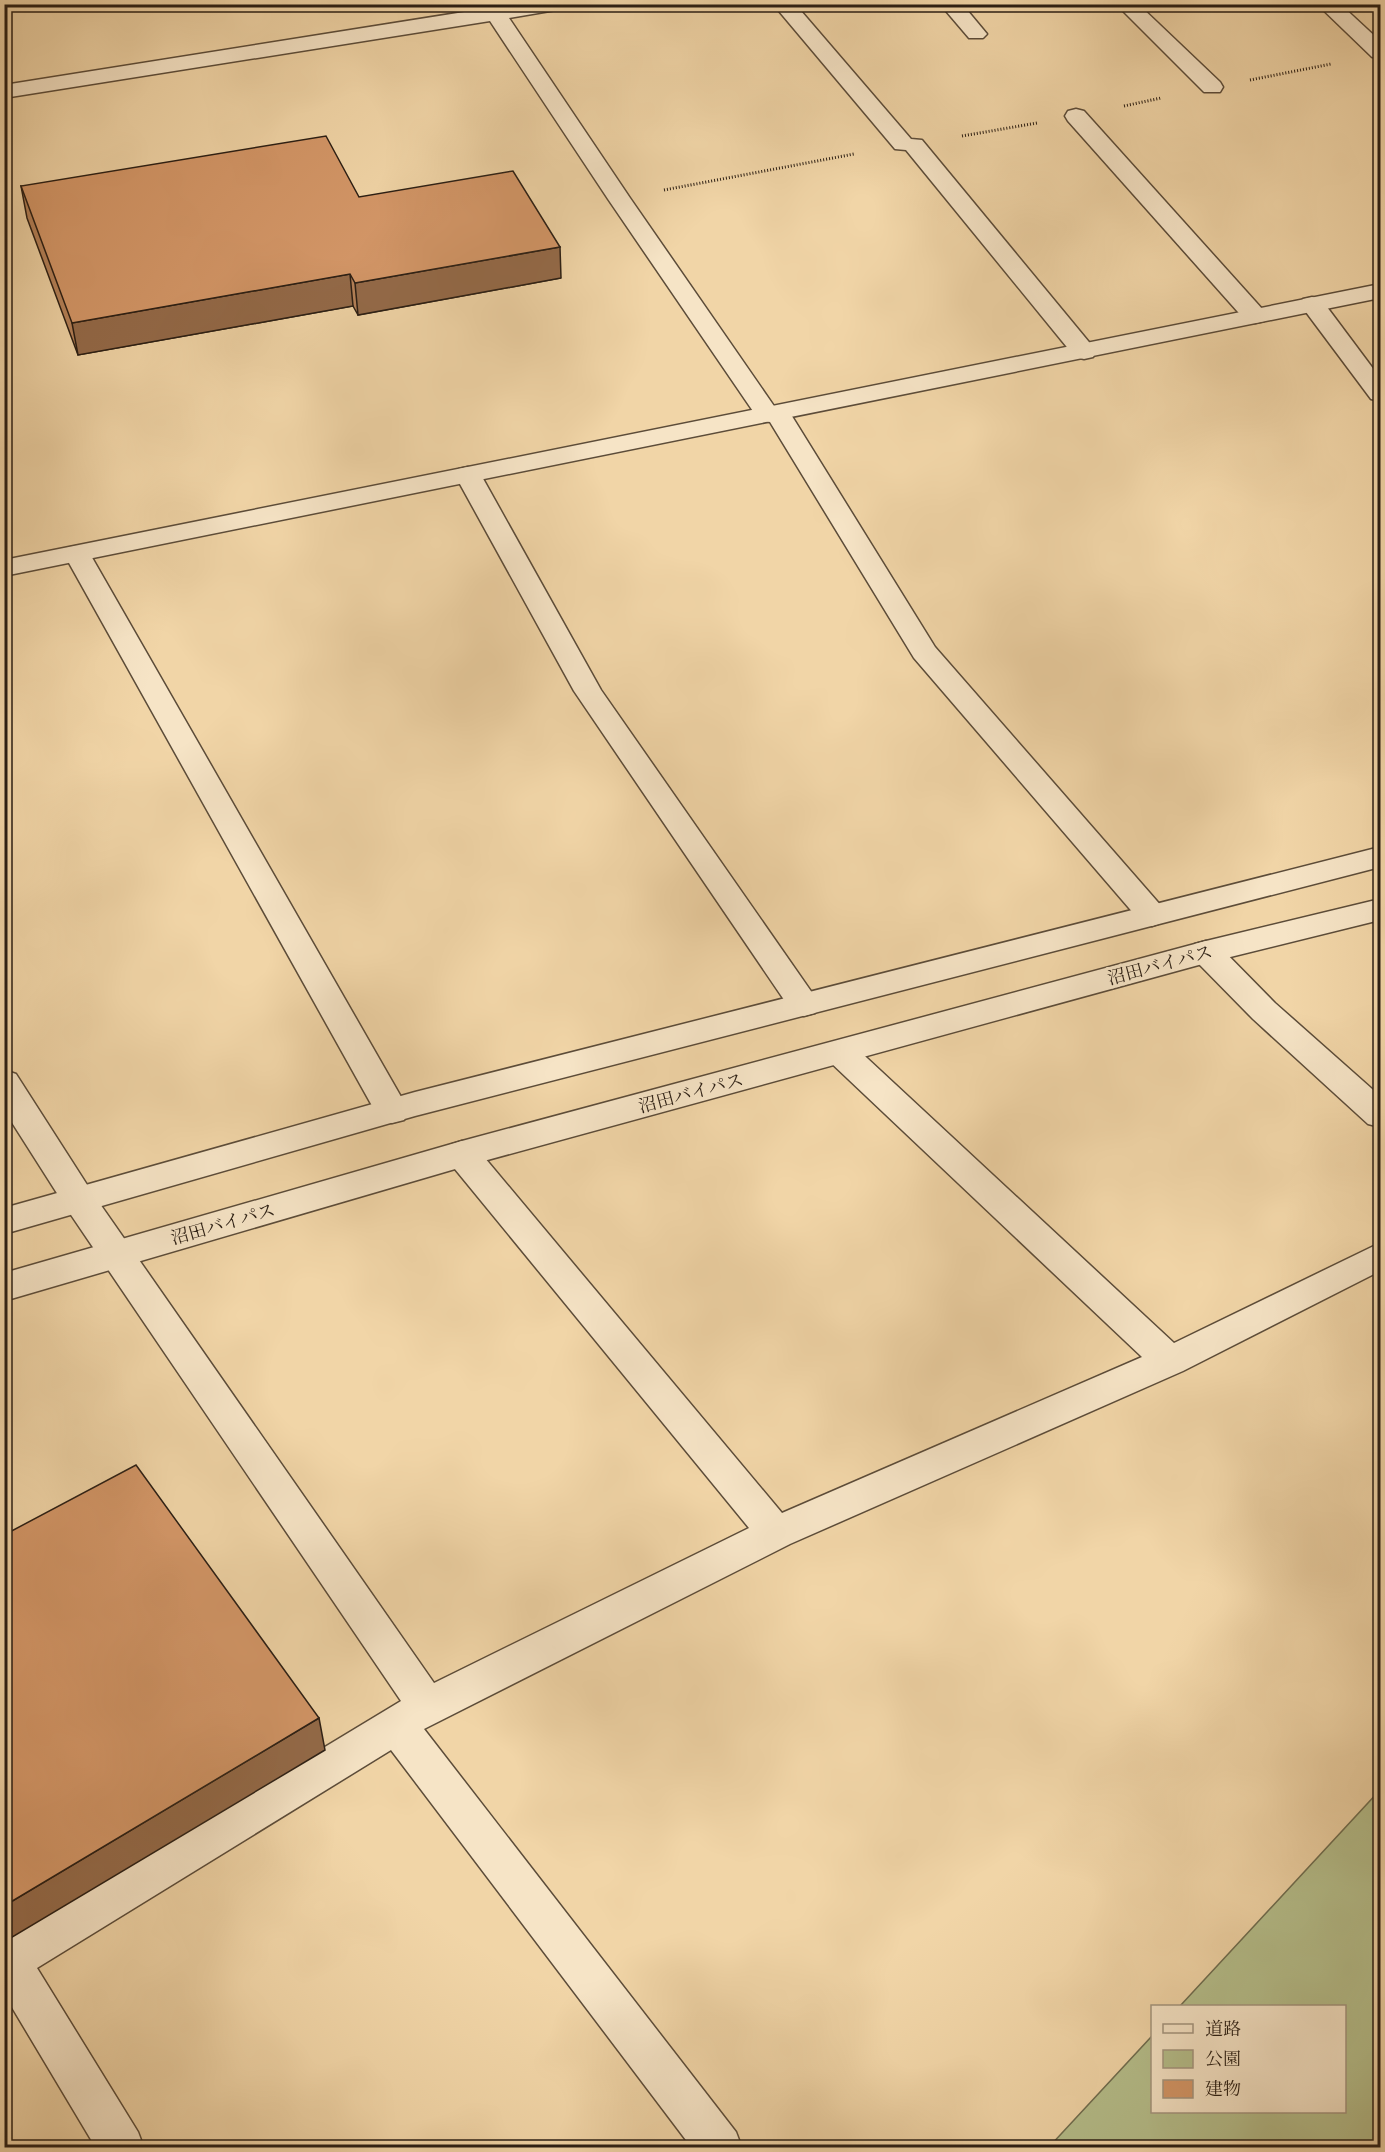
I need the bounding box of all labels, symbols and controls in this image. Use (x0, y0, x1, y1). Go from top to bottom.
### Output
street label: 沼田バイパス (1106, 942, 1215, 989)
street label: 沼田バイパス (637, 1070, 746, 1117)
street label: 沼田バイパス (169, 1201, 277, 1248)
legend (1151, 2005, 1346, 2113)
text: 道路 (1205, 2019, 1241, 2039)
text: 公園 (1205, 2050, 1241, 2069)
text: 建物 (1205, 2079, 1241, 2099)

